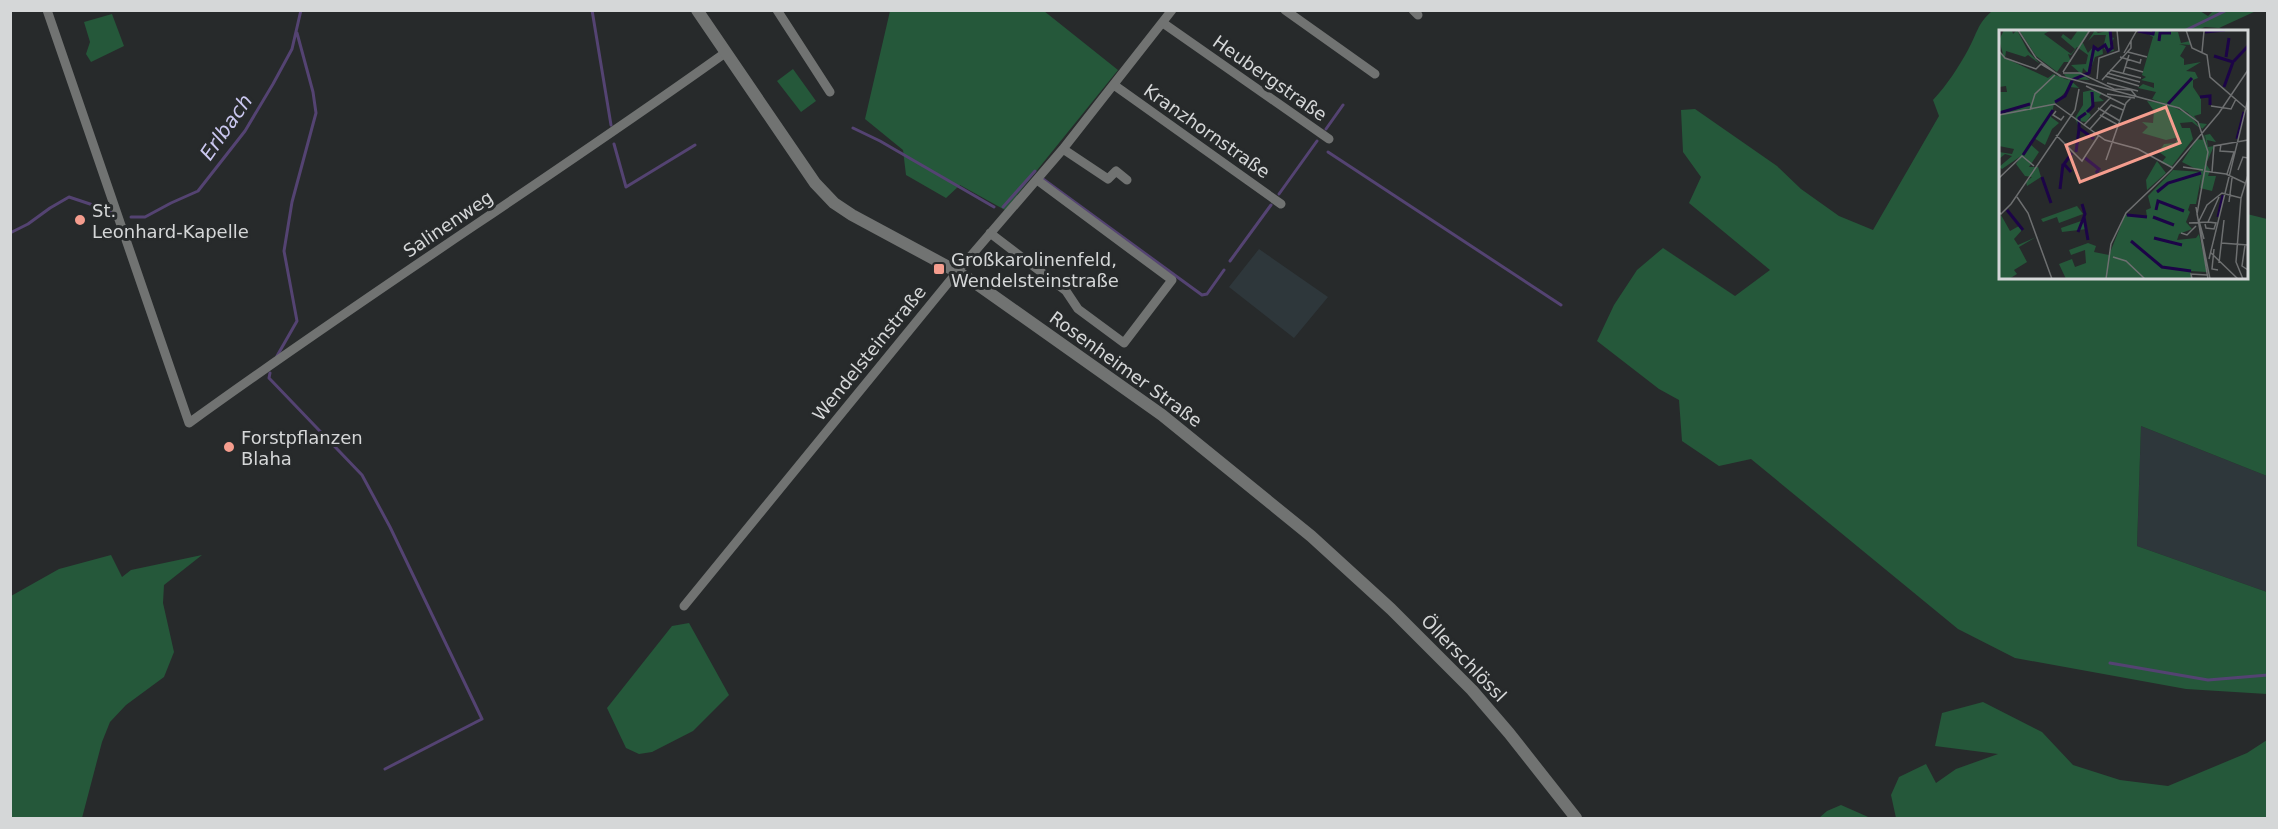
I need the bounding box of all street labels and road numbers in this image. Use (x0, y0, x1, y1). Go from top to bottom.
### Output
street label: Heubergstraße (1209, 31, 1331, 125)
street label: Kranzhornstraße (1140, 80, 1274, 182)
street label: Salinenweg (399, 186, 497, 262)
street label: Wendelsteinstraße (808, 281, 930, 425)
street label: Rosenheimer Straße (1046, 307, 1206, 431)
street label: Öllerschlössl (1417, 610, 1511, 706)

